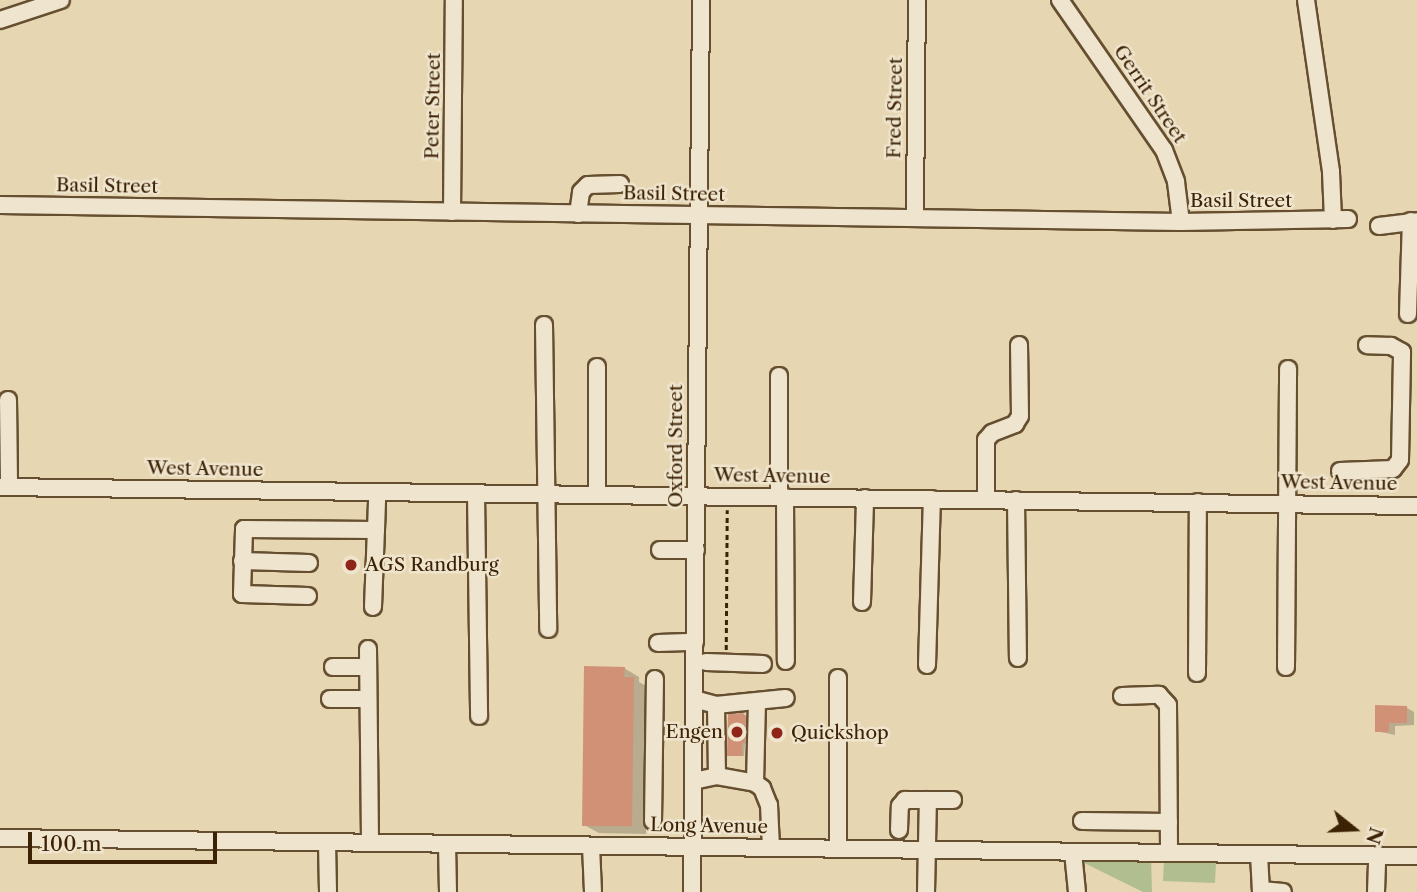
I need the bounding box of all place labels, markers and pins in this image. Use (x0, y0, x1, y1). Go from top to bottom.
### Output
place label: AGS Randburg (365, 554, 499, 576)
marker: AGS Randburg (343, 557, 359, 573)
place label: Engen (666, 721, 723, 743)
place label: Quickshop (791, 722, 889, 744)
marker: Engen (729, 724, 745, 740)
marker: Quickshop (769, 725, 785, 741)

